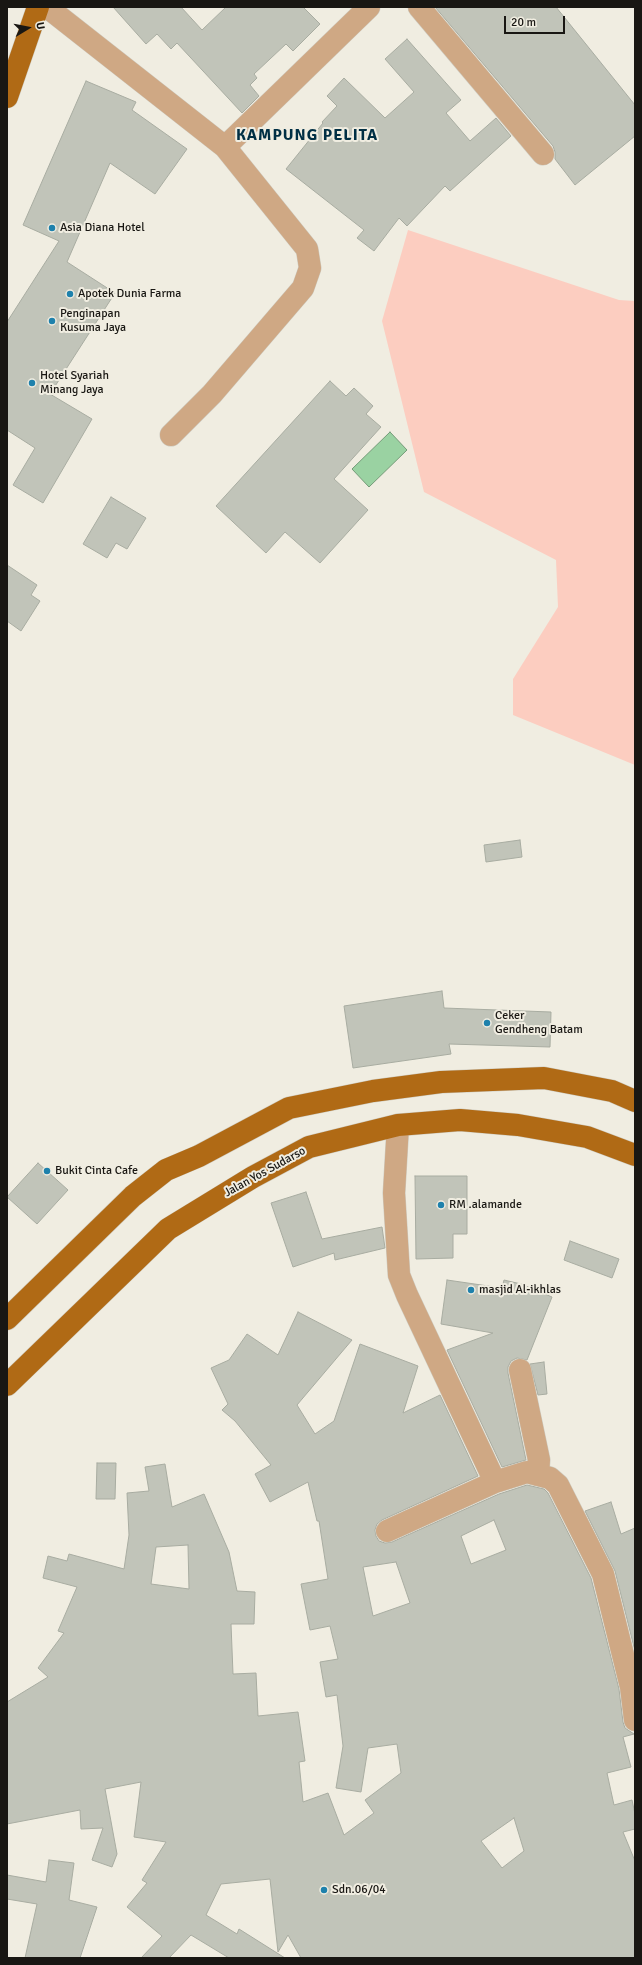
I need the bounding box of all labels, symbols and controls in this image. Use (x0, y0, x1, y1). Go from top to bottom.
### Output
north arrow (8, 8, 48, 48)
scale bar (506, 8, 567, 34)
text: 20 m (511, 15, 536, 30)
text: U (33, 21, 47, 31)
district label: KAMPUNG PELITA (236, 126, 378, 146)
place label: Asia Diana Hotel (60, 221, 145, 235)
marker: Asia Diana Hotel (47, 223, 57, 233)
place label: Apotek Dunia Farma (78, 287, 181, 301)
marker: Apotek Dunia Farma (65, 289, 75, 299)
place label: Penginapan Kusuma Jaya (60, 307, 126, 335)
marker: Penginapan Kusuma Jaya (47, 316, 57, 326)
place label: Hotel Syariah Minang Jaya (40, 369, 109, 397)
marker: Hotel Syariah Minang Jaya (27, 378, 37, 388)
place label: Ceker Gendheng Batam (495, 1009, 583, 1037)
marker: Ceker Gendheng Batam (482, 1018, 492, 1028)
street label: Jalan Yos Sudarso (222, 1144, 308, 1200)
place label: Bukit Cinta Cafe (55, 1164, 138, 1178)
marker: Bukit Cinta Cafe (42, 1166, 52, 1176)
place label: RM .alamande (449, 1198, 522, 1212)
marker: RM .alamande (436, 1200, 446, 1210)
place label: masjid Al-ikhlas (479, 1283, 561, 1297)
marker: masjid Al-ikhlas (466, 1285, 476, 1295)
place label: Sdn.06/04 (332, 1883, 386, 1897)
marker: Sdn.06/04 (319, 1885, 329, 1895)

